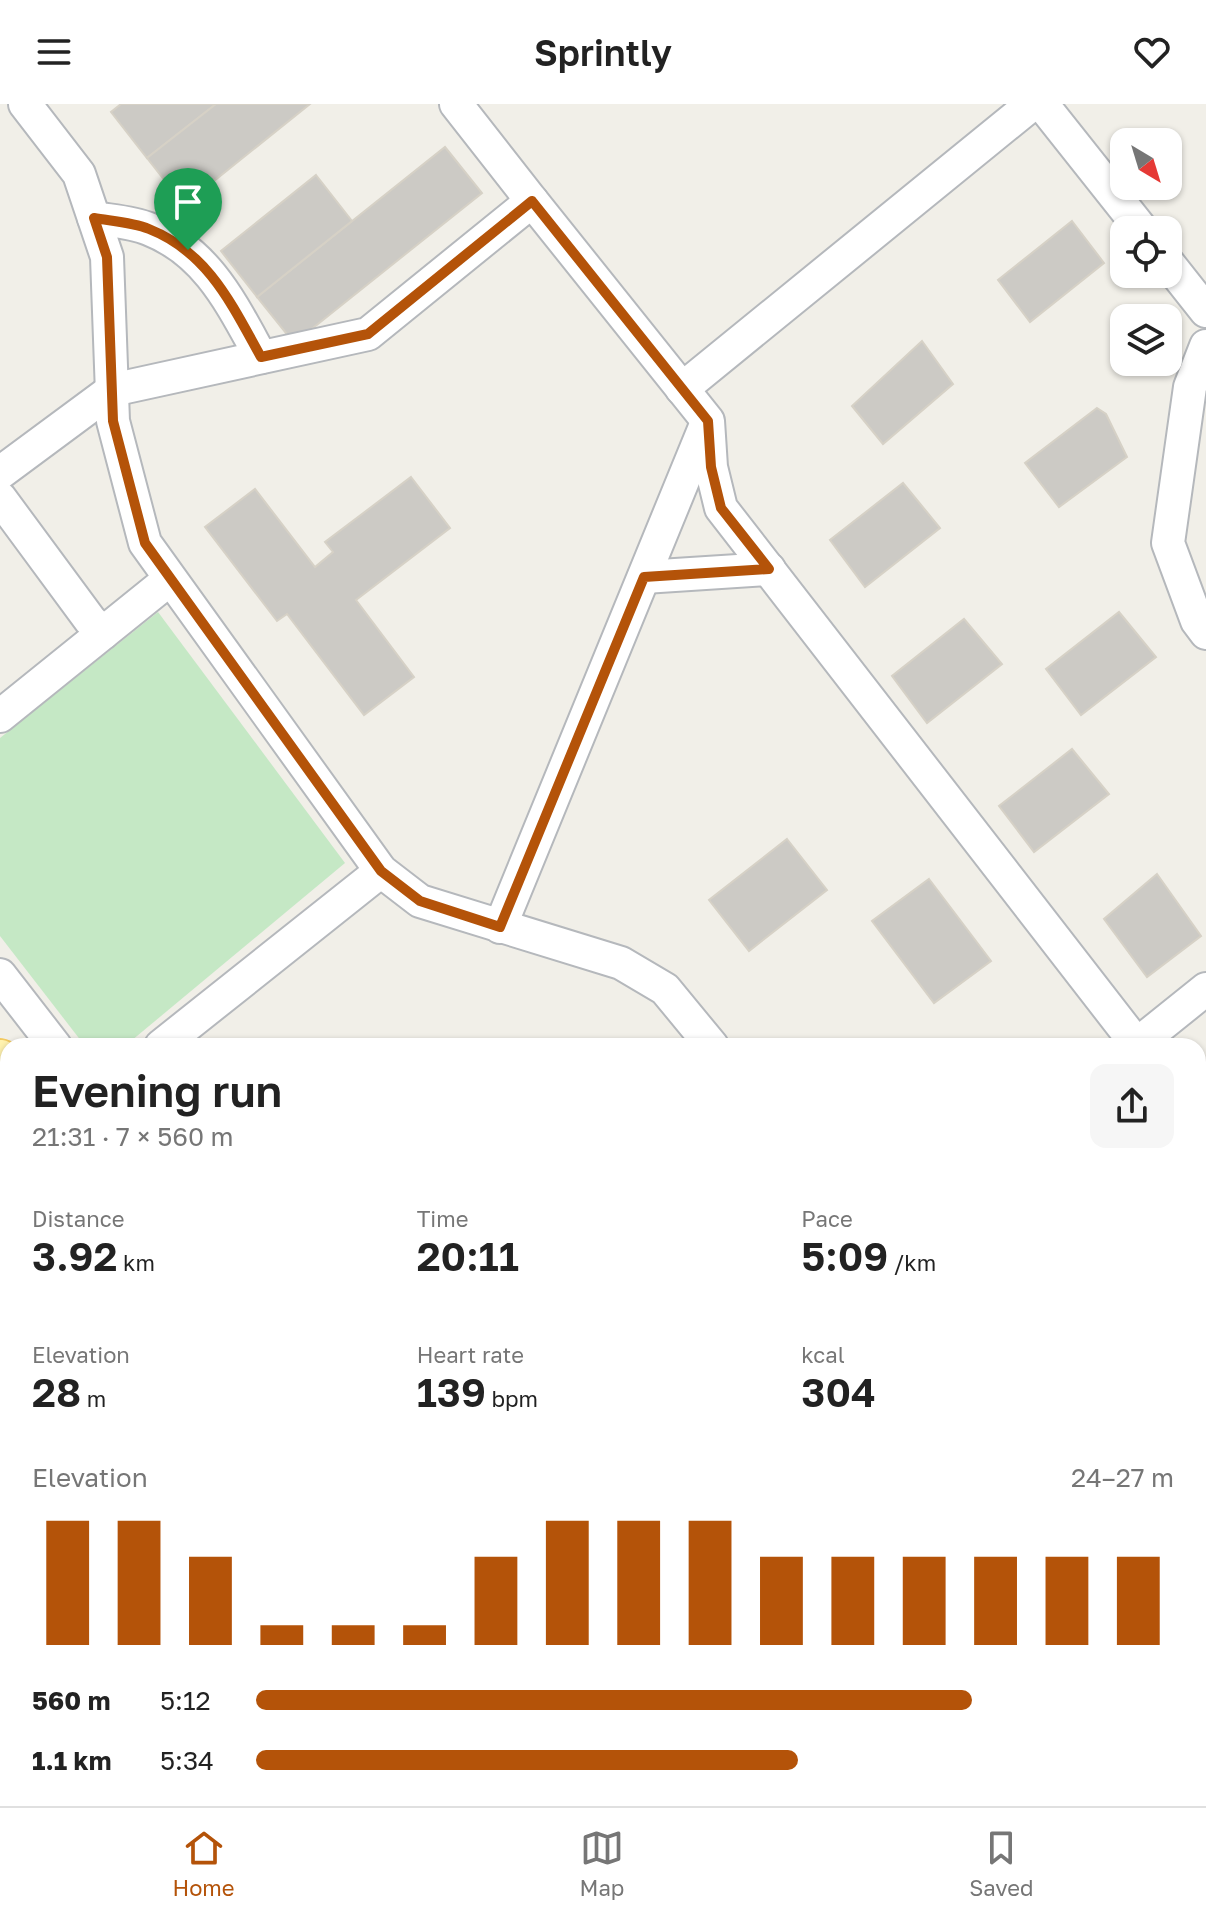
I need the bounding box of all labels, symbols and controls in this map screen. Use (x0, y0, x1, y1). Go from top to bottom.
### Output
icon: menu (32, 30, 76, 74)
icon: heart (1130, 30, 1174, 74)
text: Sprintly (534, 31, 672, 74)
north arrow (1110, 128, 1182, 200)
map controls (1110, 128, 1182, 376)
pin (154, 168, 222, 250)
icon: arrive (166, 180, 210, 224)
button: locate (1110, 216, 1182, 288)
button: layers (1110, 304, 1182, 376)
text: Evening run (32, 1064, 282, 1117)
button: share (1090, 1064, 1174, 1148)
text: 21:31 · 7 × 560 m (32, 1121, 234, 1152)
text: Distance (32, 1205, 124, 1232)
text: Time (417, 1205, 468, 1232)
text: Pace (801, 1205, 853, 1232)
text: 3.92 (32, 1232, 117, 1280)
text: 20:11 (417, 1232, 519, 1280)
text: 5:09 (801, 1232, 888, 1280)
text: km (117, 1249, 155, 1276)
text: /km (888, 1249, 936, 1276)
text: Elevation (32, 1341, 130, 1368)
text: Heart rate (417, 1341, 524, 1368)
text: kcal (801, 1341, 845, 1368)
text: 28 (32, 1368, 81, 1416)
text: 139 (417, 1368, 486, 1416)
text: 304 (801, 1368, 876, 1416)
text: m (81, 1385, 106, 1412)
text: bpm (486, 1385, 538, 1412)
text: Elevation (32, 1462, 148, 1493)
text: 24–27 m (1071, 1462, 1174, 1493)
text: 560 m (32, 1685, 111, 1716)
text: 5:12 (160, 1685, 211, 1716)
text: 1.1 km (32, 1745, 111, 1776)
text: 5:34 (160, 1745, 214, 1776)
tab: Home (172, 1826, 235, 1901)
tab: Map (579, 1826, 624, 1901)
tab: Saved (969, 1826, 1034, 1901)

